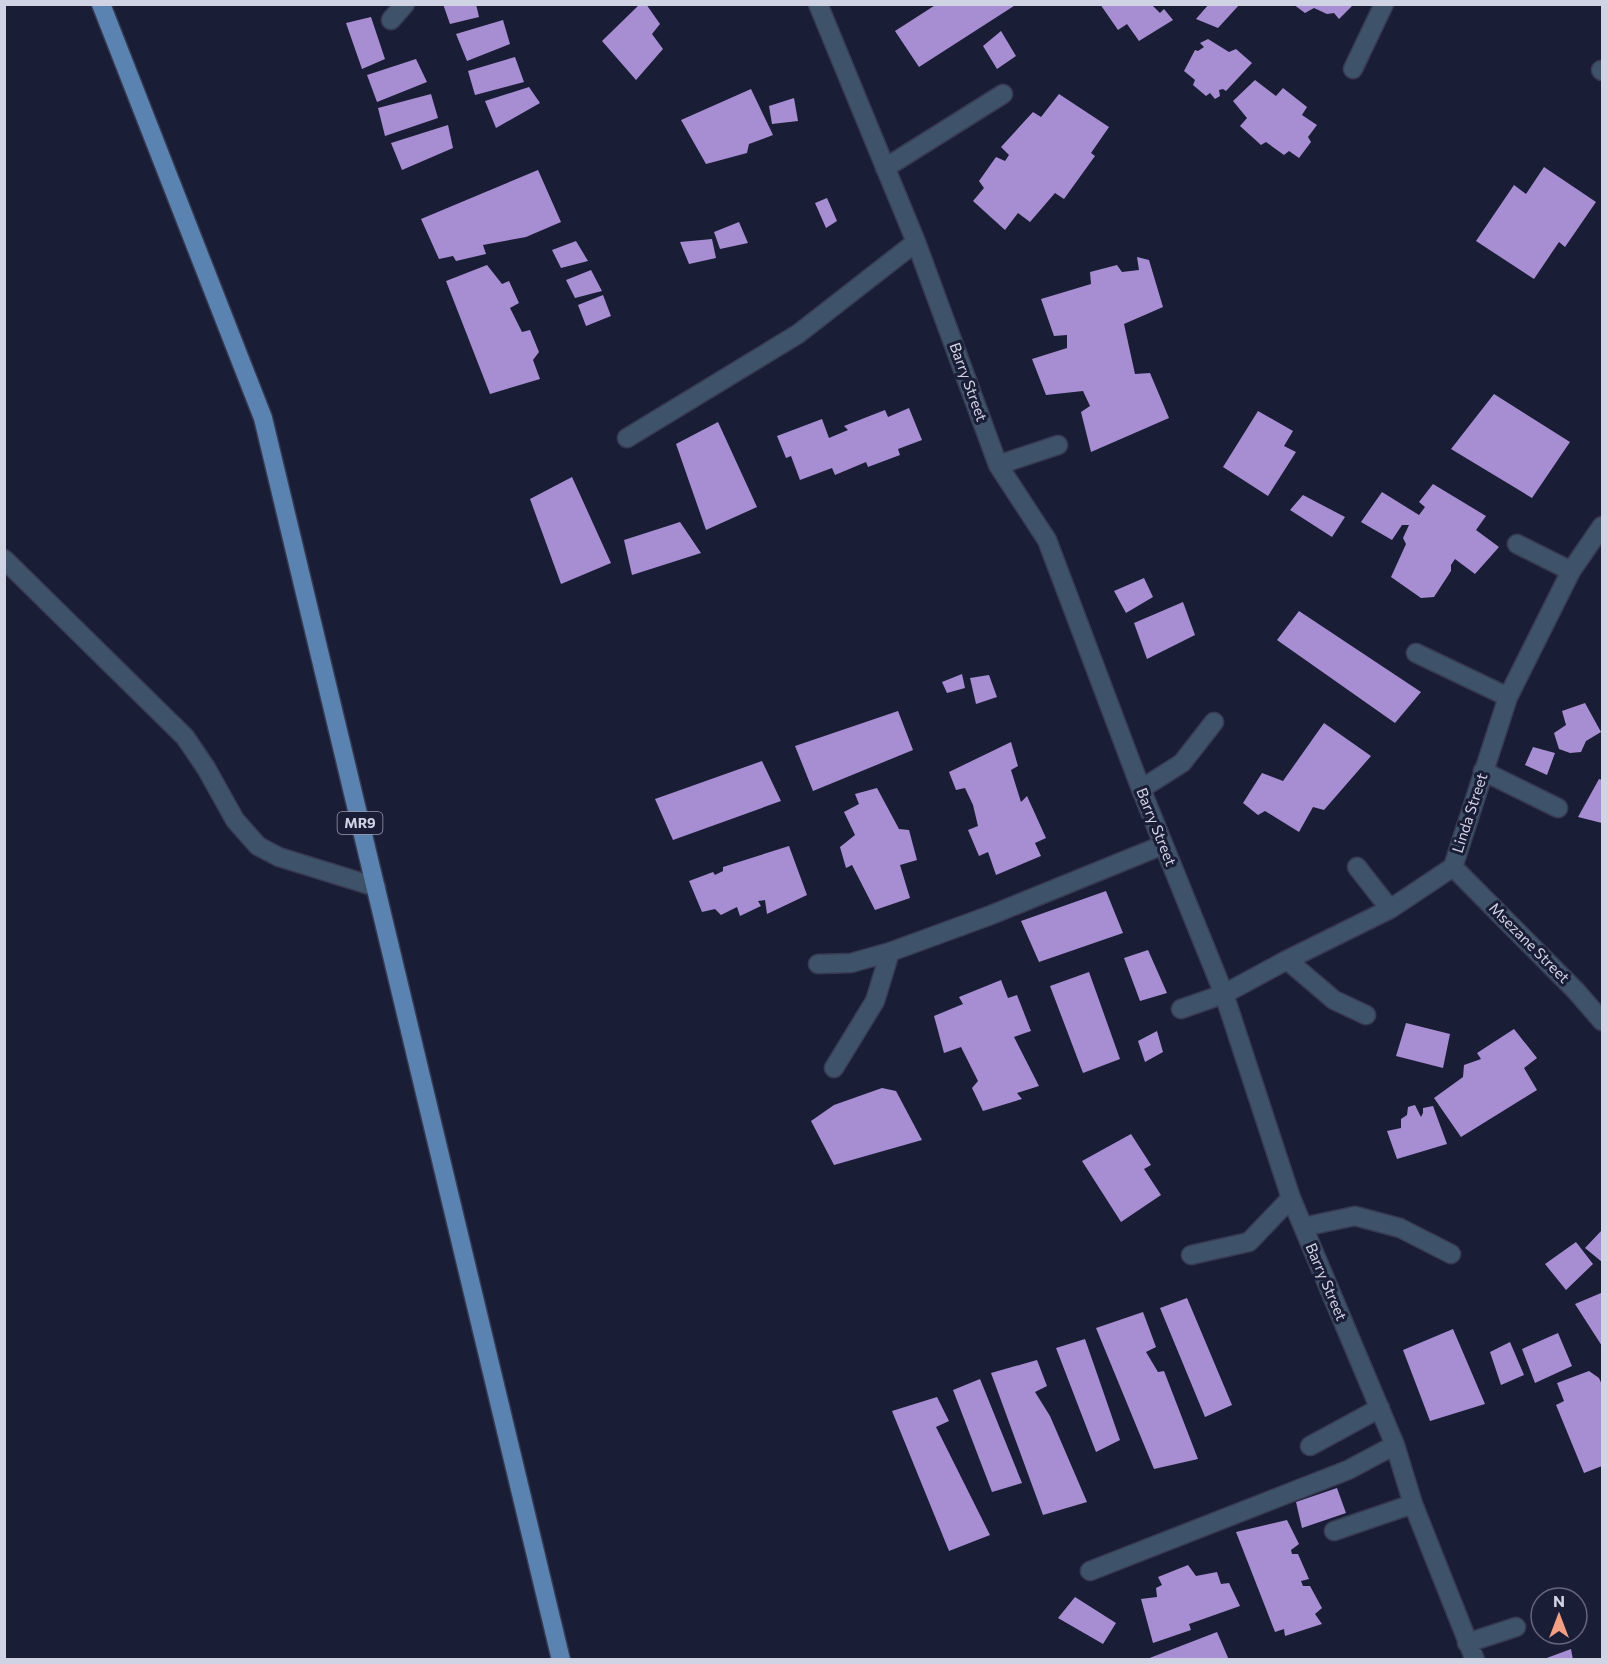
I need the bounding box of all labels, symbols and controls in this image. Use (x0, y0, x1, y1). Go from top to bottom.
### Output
street label: Barry Street (946, 340, 992, 424)
street label: Linda Street (1448, 771, 1490, 855)
street label: Barry Street (1133, 785, 1181, 868)
road number: MR9 (338, 812, 382, 834)
street label: Msezane Street (1486, 898, 1574, 986)
street label: Barry Street (1303, 1240, 1351, 1323)
north arrow (1529, 1586, 1589, 1646)
text: N (1553, 1591, 1565, 1610)

